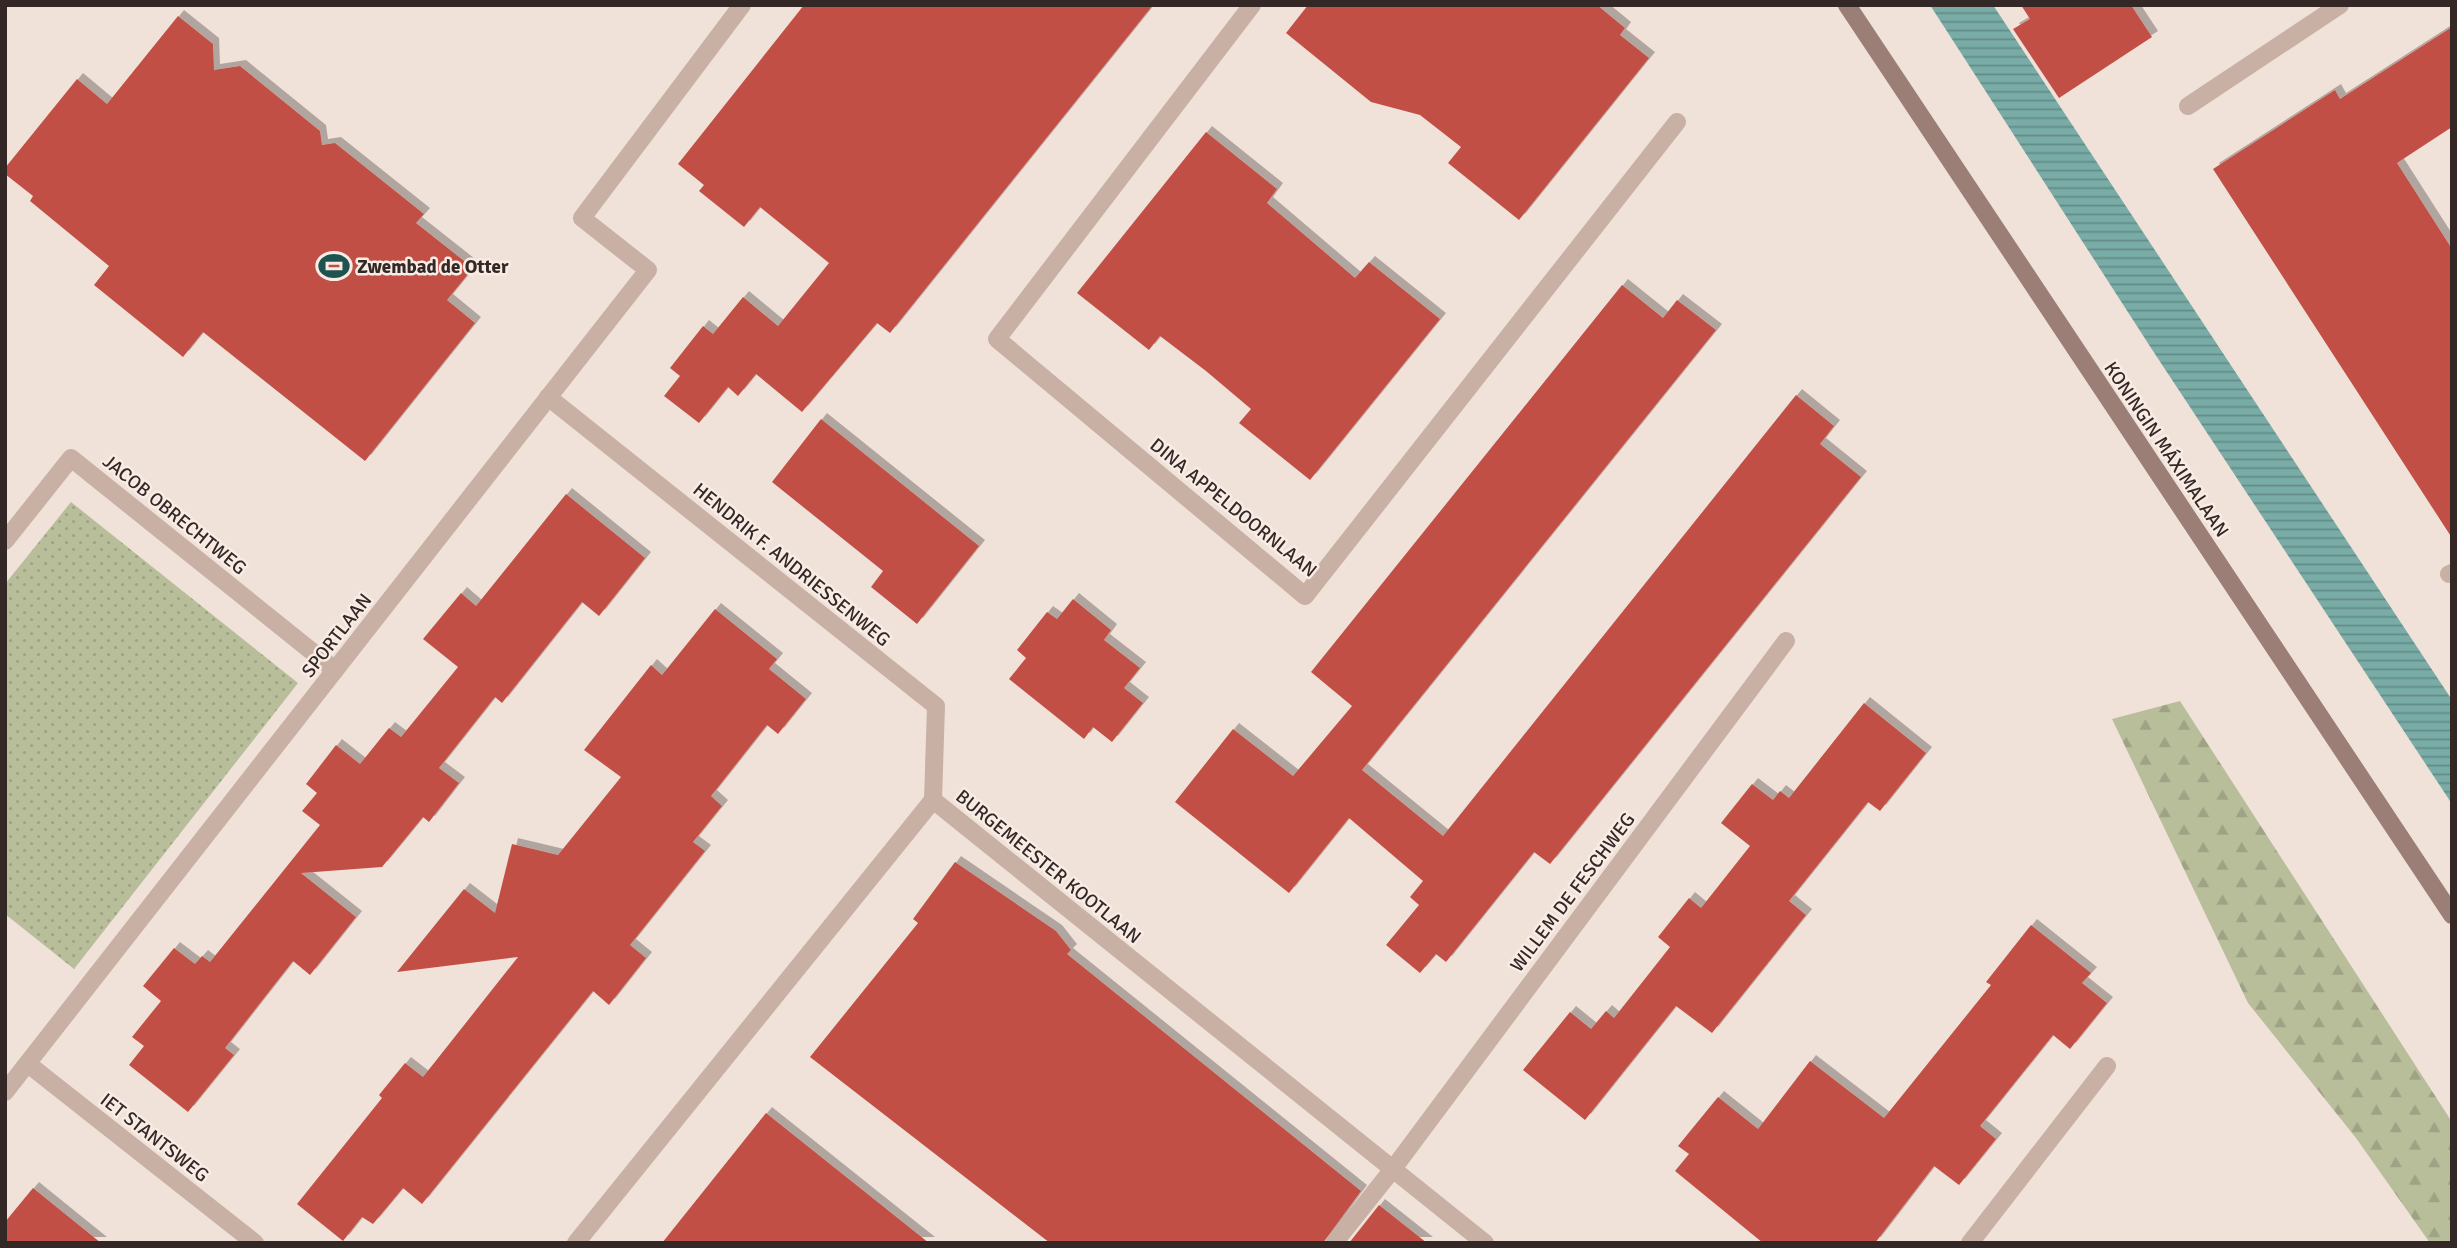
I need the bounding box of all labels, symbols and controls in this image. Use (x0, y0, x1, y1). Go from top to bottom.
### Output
sports icon: Zwembad de Otter (317, 249, 351, 283)
place label: Zwembad de Otter (357, 255, 509, 279)
street label: KONINGIN MÁXIMALAAN (2098, 357, 2234, 542)
street label: DINA APPELDOORNLAAN (1145, 433, 1322, 582)
street label: JACOB OBRECHTWEG (98, 450, 251, 580)
street label: HENDRIK F. ANDRIESSENWEG (688, 478, 895, 652)
street label: SPORTLAAN (296, 589, 377, 682)
street label: BURGEMEESTER KOOTLAAN (951, 785, 1146, 949)
street label: WILLEM DE FESCHWEG (1505, 808, 1640, 977)
street label: IET STANTSWEG (95, 1088, 213, 1188)

